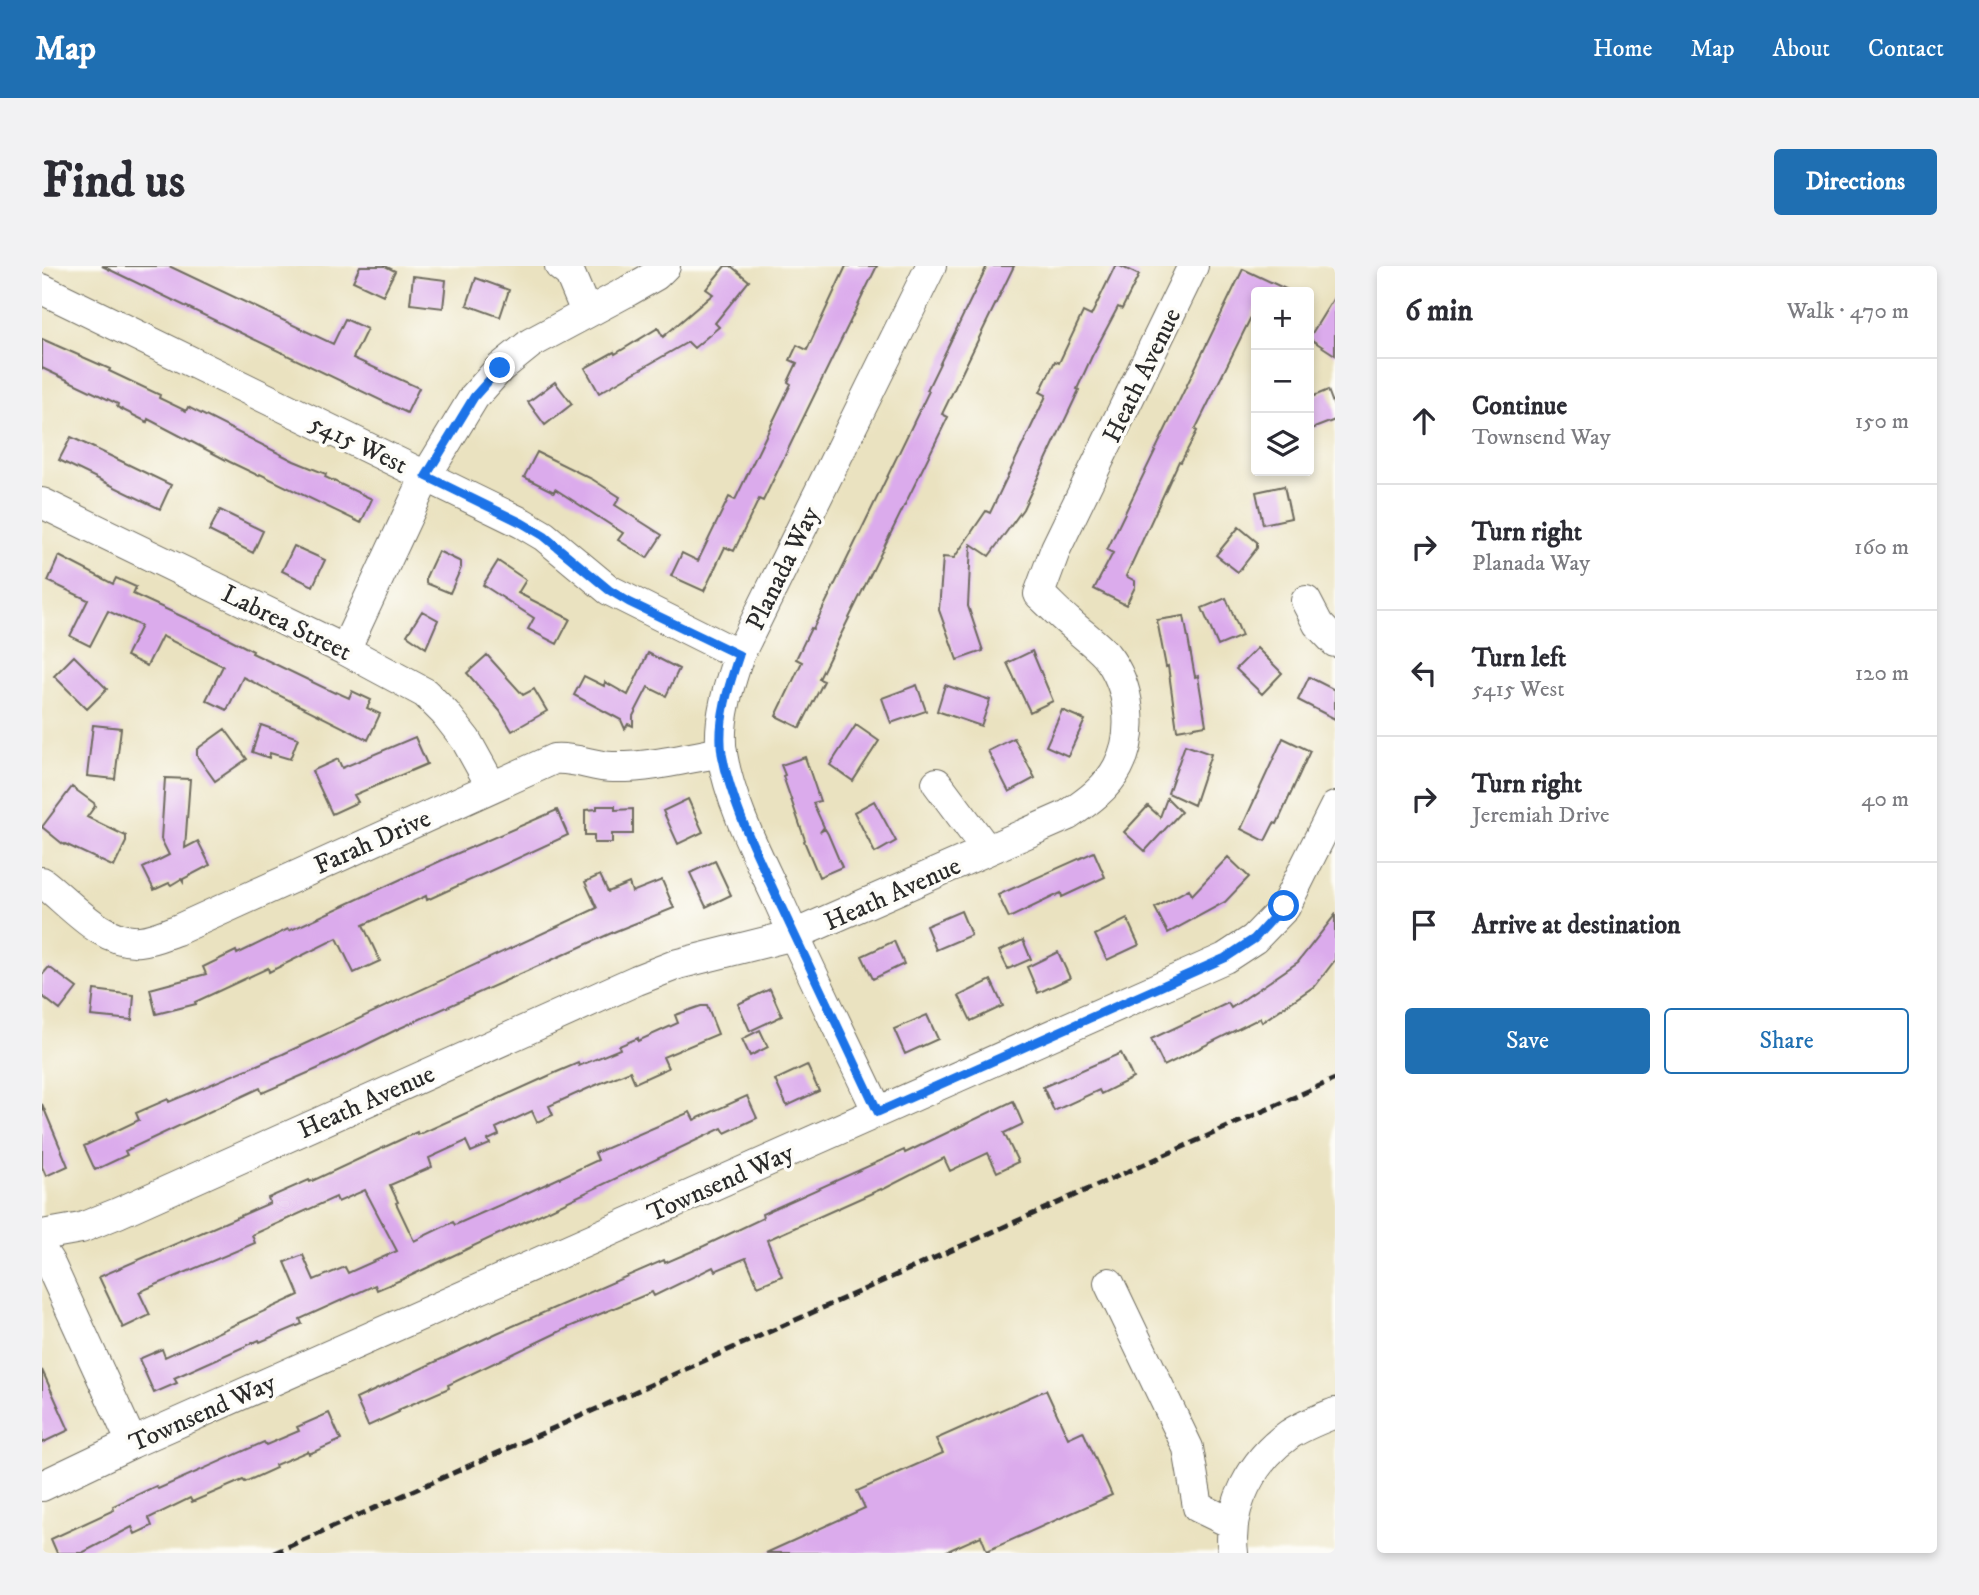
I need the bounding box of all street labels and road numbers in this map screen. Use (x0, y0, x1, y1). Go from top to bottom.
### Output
street label: Heath Avenue (1096, 303, 1189, 448)
street label: 5415 West (304, 407, 413, 482)
street label: Planada Way (739, 501, 828, 636)
street label: Labrea Street (216, 578, 357, 669)
street label: Farah Drive (309, 802, 436, 883)
street label: Heath Avenue (819, 850, 966, 939)
street label: Heath Avenue (293, 1058, 440, 1147)
street label: Townsend Way (642, 1136, 800, 1230)
street label: Townsend Way (124, 1366, 282, 1460)

